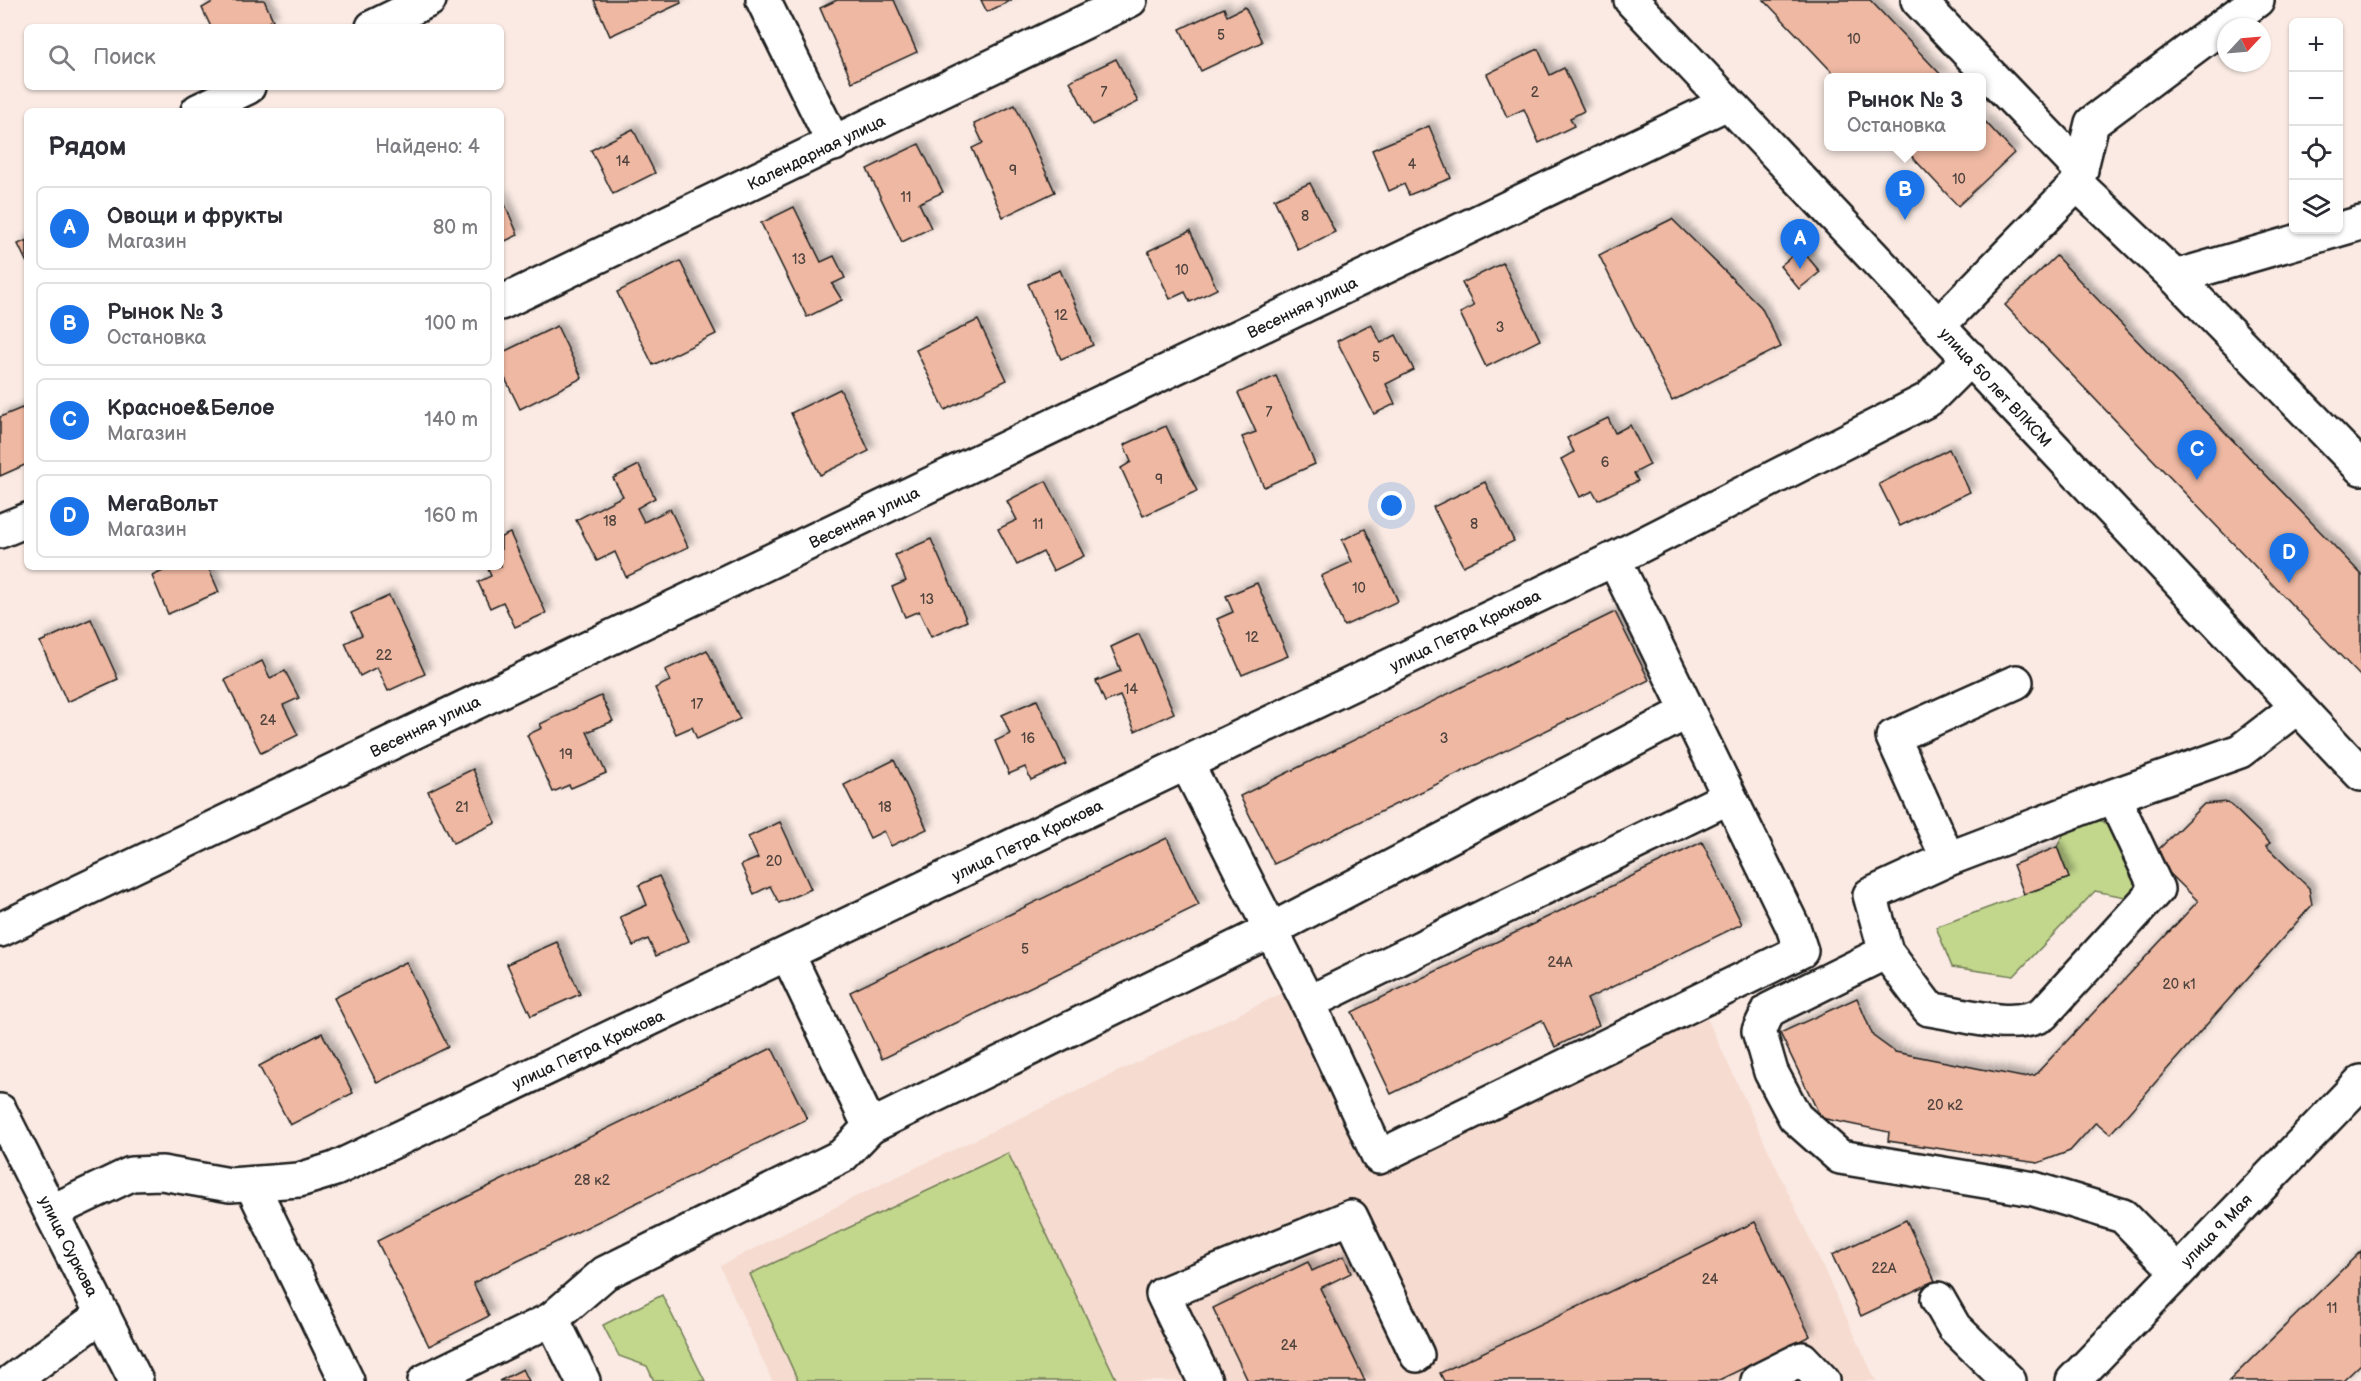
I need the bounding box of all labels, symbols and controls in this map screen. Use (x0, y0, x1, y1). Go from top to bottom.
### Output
north arrow (2217, 18, 2271, 72)
map controls (2289, 18, 2343, 234)
button: + (2289, 18, 2343, 72)
search box (24, 24, 504, 90)
house number: 5 (1217, 27, 1225, 44)
house number: 10 (1847, 31, 1861, 48)
icon: search (45, 41, 78, 74)
text: Поиск (93, 44, 156, 71)
button: − (2289, 72, 2343, 126)
popup (1824, 73, 1986, 151)
house number: 7 (1101, 84, 1108, 101)
house number: 2 (1531, 84, 1540, 101)
text: Рынок № 3 (1847, 87, 1963, 114)
street label: Календарная улица (745, 111, 889, 195)
text: Остановка (1847, 114, 1946, 138)
button: locate (2289, 126, 2343, 180)
text: Рядом (48, 132, 126, 163)
text: Найдено: 4 (375, 135, 480, 159)
house number: 14 (616, 153, 630, 170)
house number: 4 (1408, 156, 1417, 173)
house number: 9 (1009, 162, 1017, 179)
pin: B (1886, 170, 1924, 220)
house number: 10 (1952, 171, 1966, 188)
button: layers (2289, 180, 2343, 234)
house number: 11 (901, 189, 911, 206)
text: Овощи и фрукты (107, 203, 283, 230)
house number: 8 (1301, 208, 1309, 225)
text: A (63, 216, 76, 240)
text: 80 m (433, 216, 478, 240)
pin: A (1780, 220, 1820, 269)
text: Магазин (107, 230, 187, 254)
house number: 13 (792, 251, 806, 268)
house number: 10 (1175, 262, 1189, 279)
street label: Весенняя улица (1244, 273, 1361, 343)
text: Рынок № 3 (107, 299, 223, 326)
house number: 12 (1054, 307, 1069, 324)
text: B (62, 312, 77, 336)
text: 100 m (425, 312, 478, 336)
house number: 3 (1496, 319, 1504, 336)
street label: улица 50 лет ВЛКСМ (1935, 325, 2055, 451)
text: Остановка (107, 326, 206, 350)
house number: 5 (1372, 349, 1380, 366)
text: Красное&Белое (107, 395, 274, 422)
house number: 7 (1266, 404, 1273, 421)
text: C (62, 408, 77, 432)
text: 140 m (424, 408, 478, 432)
text: Магазин (107, 422, 187, 446)
pin: C (2178, 430, 2216, 480)
house number: 6 (1601, 454, 1610, 471)
house number: 9 (1155, 471, 1163, 488)
street label: Весенняя улица (806, 483, 923, 553)
text: МегаВольт (107, 491, 218, 518)
your location (1377, 491, 1406, 520)
text: D (63, 504, 76, 528)
text: 160 m (424, 504, 478, 528)
house number: 18 (603, 513, 617, 530)
house number: 11 (1033, 516, 1043, 533)
house number: 8 (1470, 516, 1478, 533)
text: Магазин (107, 518, 187, 542)
pin: D (2270, 534, 2308, 583)
house number: 10 (1352, 580, 1366, 597)
street label: улица Петра Крюкова (1387, 586, 1545, 676)
house number: 13 (920, 591, 934, 608)
house number: 12 (1245, 629, 1260, 646)
house number: 22 (376, 647, 393, 664)
house number: 14 (1124, 681, 1138, 698)
street label: Весенняя улица (367, 692, 484, 762)
house number: 17 (691, 696, 703, 713)
house number: 24 (260, 712, 277, 729)
house number: 16 (1021, 730, 1035, 747)
house number: 3 (1440, 730, 1448, 747)
house number: 19 (559, 746, 573, 763)
street label: улица Петра Крюкова (949, 796, 1107, 886)
house number: 21 (455, 799, 469, 816)
house number: 18 (878, 799, 892, 816)
house number: 20 (766, 853, 782, 870)
house number: 5 (1021, 941, 1029, 958)
house number: 24А (1547, 954, 1573, 971)
house number: 20 к1 (2162, 976, 2196, 993)
street label: улица Петра Крюкова (510, 1007, 668, 1094)
house number: 20 к2 (1927, 1097, 1964, 1114)
house number: 28 к2 (574, 1172, 611, 1189)
street label: улица 9 Мая (2178, 1191, 2257, 1271)
street label: улица Суркова (34, 1193, 101, 1301)
house number: 22А (1871, 1260, 1897, 1277)
house number: 24 (1702, 1271, 1719, 1288)
house number: 11 (2327, 1300, 2337, 1317)
house number: 24 (1281, 1337, 1298, 1354)

